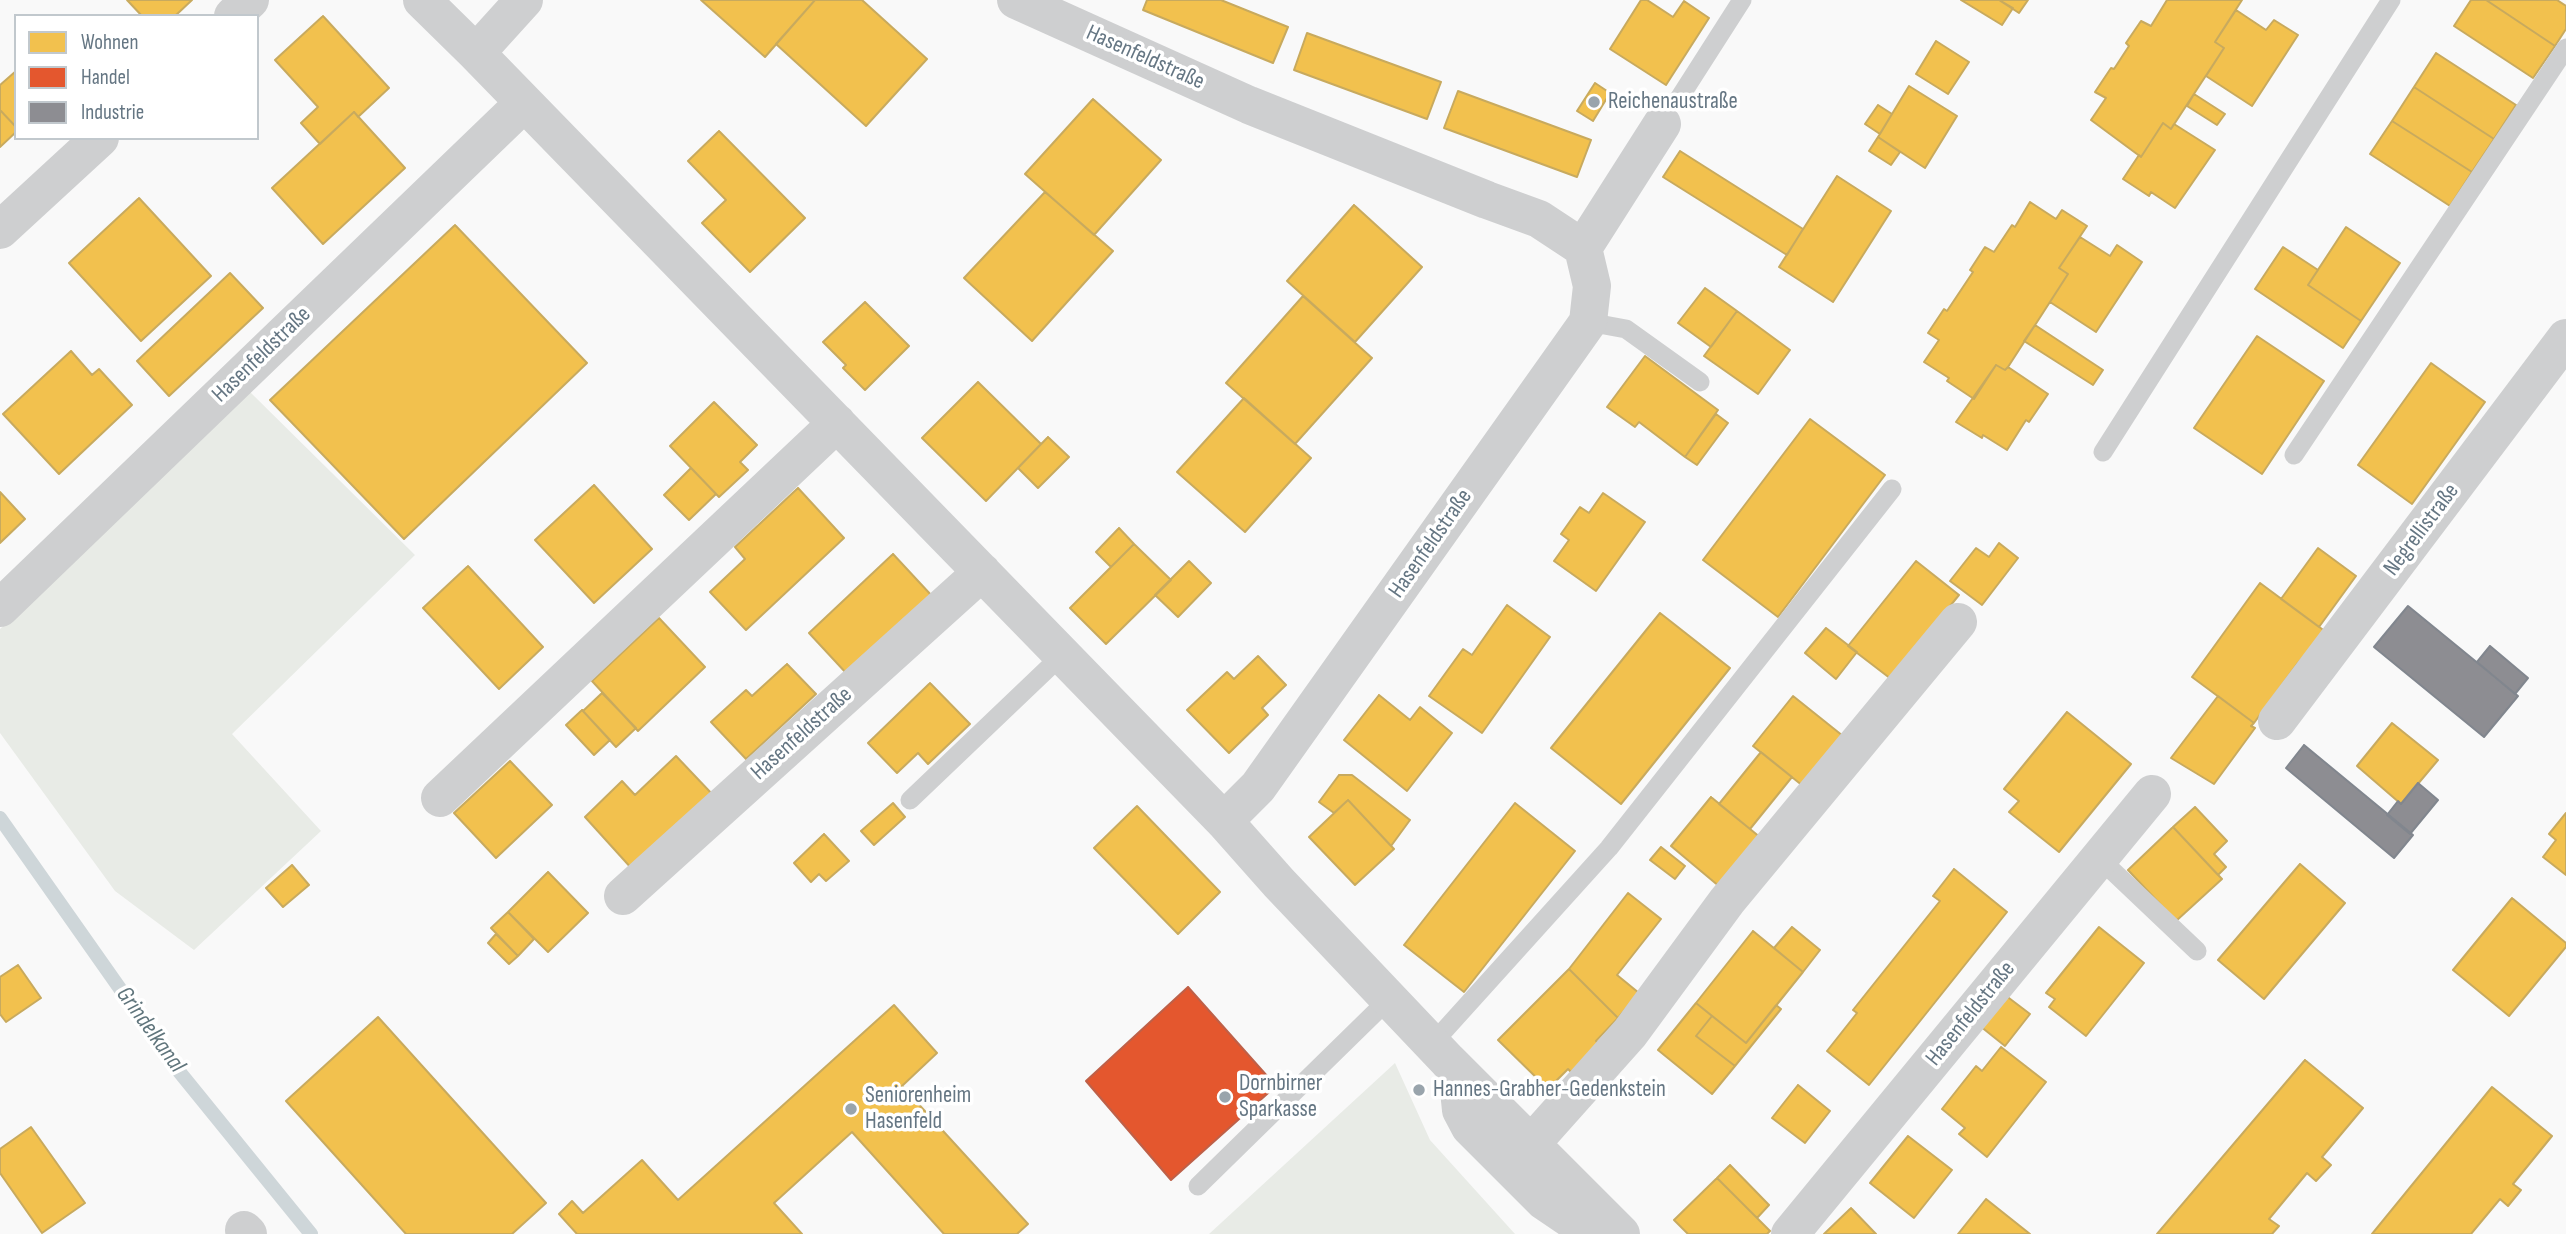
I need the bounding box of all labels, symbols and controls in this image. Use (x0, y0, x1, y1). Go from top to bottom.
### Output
legend (14, 14, 259, 140)
street label: Hasenfeldstraße (1082, 20, 1208, 96)
text: Wohnen (81, 30, 138, 55)
text: Handel (81, 65, 130, 90)
place label: Reichenaustraße (1608, 88, 1738, 116)
marker: Reichenaustraße (1586, 94, 1602, 110)
text: Industrie (81, 100, 144, 125)
street label: Hasenfeldstraße (207, 301, 317, 409)
street label: Negrellistraße (2378, 478, 2466, 582)
street label: Hasenfeldstraße (1383, 484, 1479, 604)
street label: Hasenfeldstraße (746, 681, 858, 787)
street label: Hasenfeldstraße (1920, 956, 2022, 1072)
water label: Grindelkanal (109, 982, 191, 1078)
place label: Dornbirner Sparkasse (1239, 1070, 1322, 1124)
place label: Hannes-Grabher-Gedenkstein (1433, 1076, 1666, 1104)
place label: Seniorenheim Hasenfeld (865, 1082, 971, 1136)
marker: Hannes-Grabher-Gedenkstein (1411, 1082, 1427, 1098)
marker: Dornbirner Sparkasse (1217, 1089, 1233, 1105)
marker: Seniorenheim Hasenfeld (843, 1101, 859, 1117)

